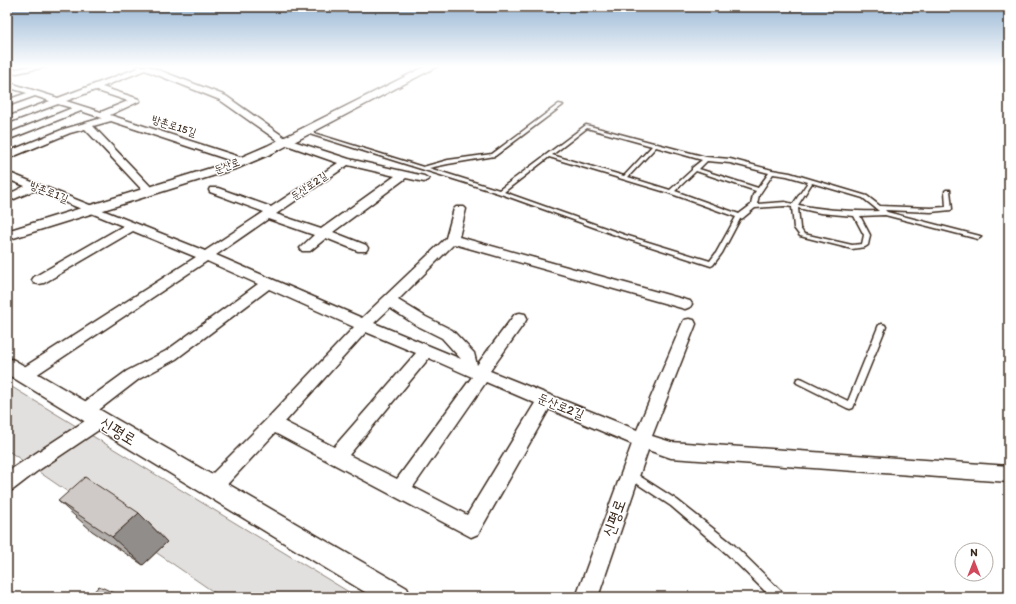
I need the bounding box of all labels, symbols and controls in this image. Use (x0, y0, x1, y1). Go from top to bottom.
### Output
street label: 방촌로15길 (150, 113, 198, 139)
street label: 둔산로 (212, 155, 242, 177)
street label: 둔산로2길 (288, 169, 330, 203)
street label: 방촌로1길 (28, 178, 70, 206)
street label: 둔산로2길 (536, 390, 586, 422)
street label: 신평로 (97, 413, 139, 449)
street label: 신평로 (598, 497, 630, 539)
north arrow (954, 542, 994, 582)
text: N (970, 546, 978, 559)

